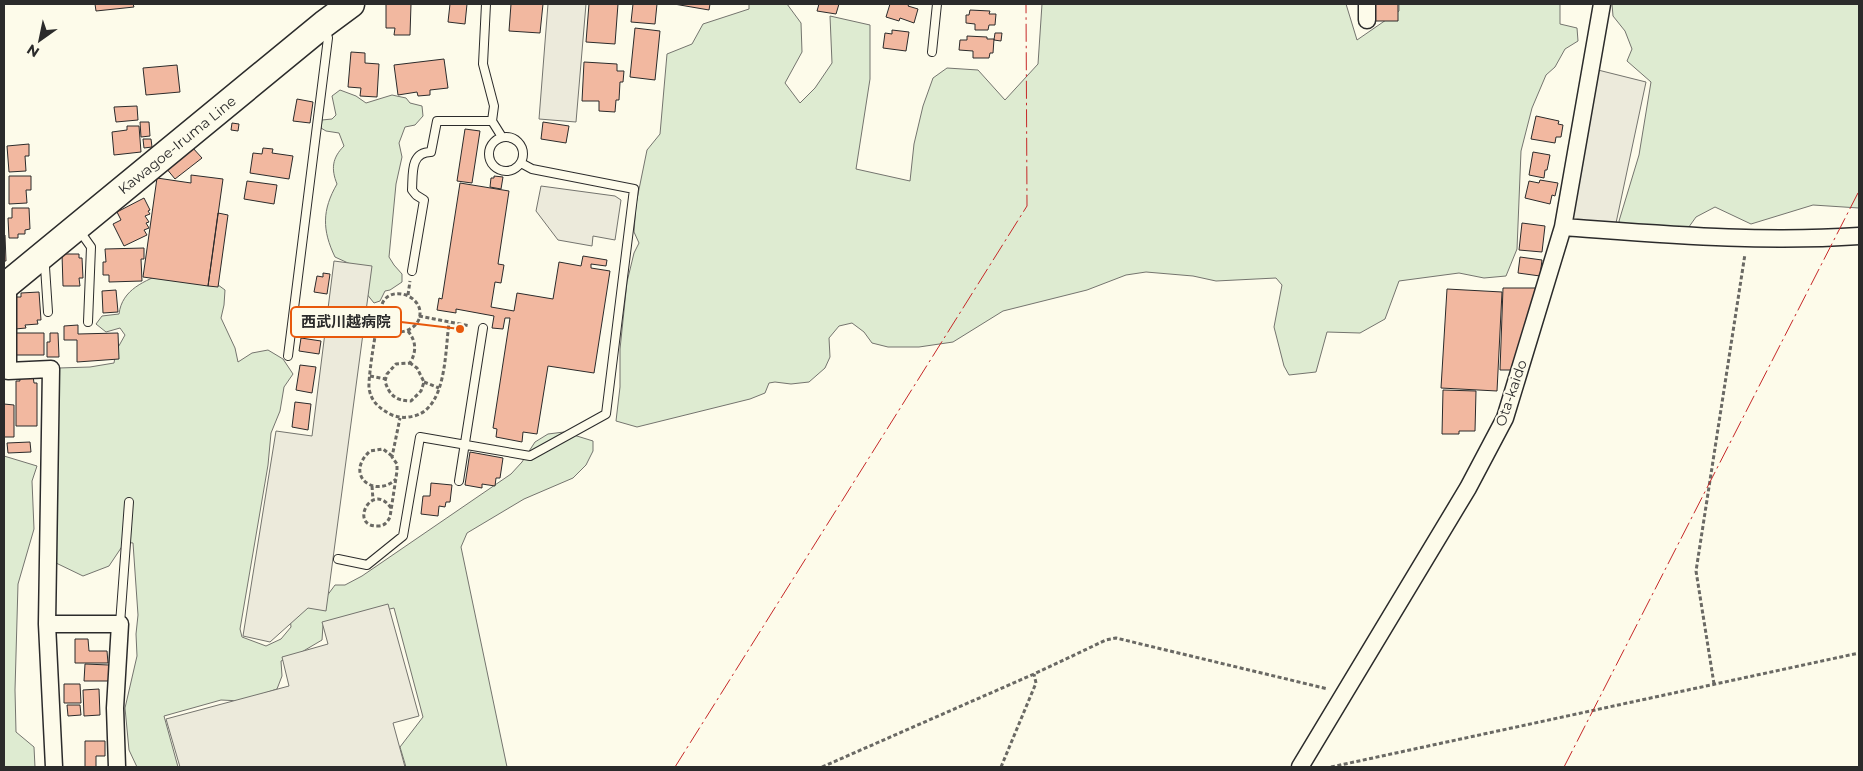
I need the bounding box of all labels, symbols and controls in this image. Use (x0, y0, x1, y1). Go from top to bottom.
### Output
north arrow (15, 15, 65, 65)
text: N (23, 40, 43, 62)
street label: Kawagoe-Iruma Line (114, 92, 240, 198)
callout: 西武川越病院 (291, 307, 401, 337)
text: 西武川越病院 (301, 312, 391, 331)
street label: Ota-kaido (1491, 357, 1531, 429)

